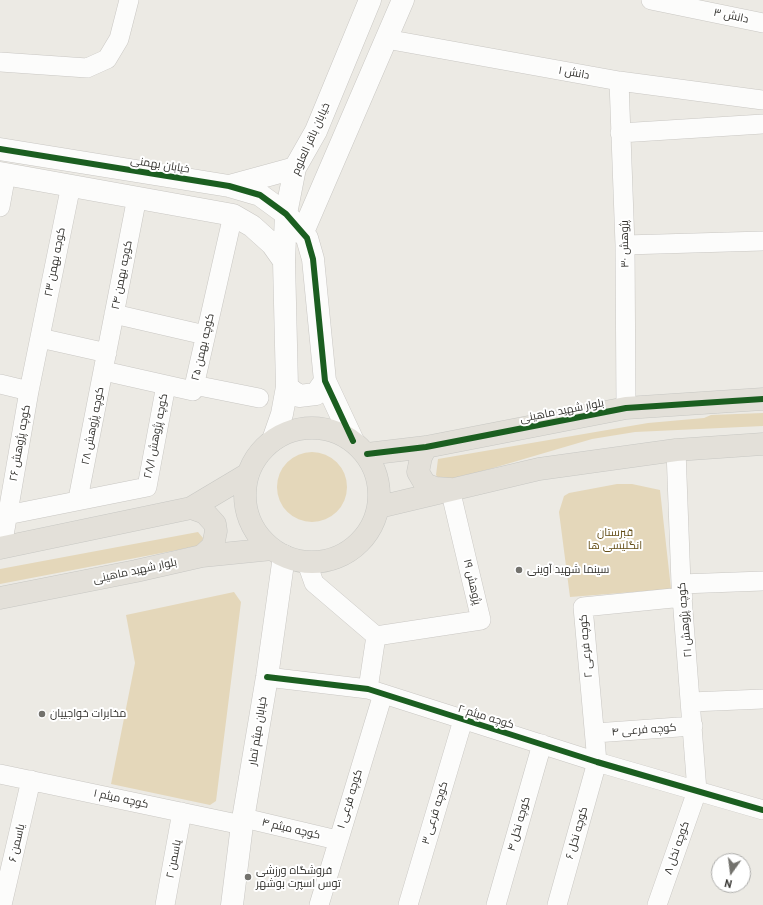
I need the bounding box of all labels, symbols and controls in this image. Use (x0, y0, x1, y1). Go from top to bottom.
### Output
street label: دانش ۳ (712, 6, 750, 26)
street label: دانش ۱ (557, 64, 591, 82)
street label: خیابان باقر العلوم (289, 101, 333, 177)
street label: خیابان بهمنی (130, 154, 190, 176)
street label: پژوهش ۳۰ (618, 220, 632, 268)
street label: کوجه بهمن ۲۳ (42, 226, 68, 298)
street label: کوچه بهمن ۲۴ (109, 239, 135, 311)
street label: کوچه بهمن ۲۵ (189, 312, 217, 382)
street label: کوچه پژوهش ۲۸ (79, 386, 107, 466)
street label: کوچه پژوهش ۲۸/۱ (141, 392, 171, 480)
street label: بلوار شهید ماهینی (519, 396, 605, 426)
street label: کوچه پژوهش ۲۶ (7, 404, 33, 482)
park label: قبرستان انگلیسی ها (588, 526, 642, 552)
street label: بلوار شهید ماهینی (92, 556, 178, 586)
street label: پژوهش ۱۹ (460, 558, 484, 606)
place label: سینما شهید آوینی (527, 563, 609, 577)
marker: سینما شهید آوینی (514, 565, 524, 575)
street label: کوچه پژوهش ۲۱ (675, 582, 695, 658)
street label: کوچه فرعی ۲ (577, 614, 595, 678)
street label: خیابان میثم تمار (246, 696, 270, 766)
street label: کوچه میثم ۲ (456, 702, 516, 732)
place label: مخابرات خواجییان (50, 707, 126, 721)
marker: مخابرات خواجییان (37, 709, 47, 719)
street label: کوچه فرعی ۴ (611, 721, 677, 739)
street label: کوچه فرعی ۱ (335, 768, 365, 830)
street label: کوچه فرعی ۳ (419, 780, 451, 846)
street label: کوچه میثم ۱ (92, 787, 150, 811)
street label: کوچه نخل ۴ (505, 795, 533, 853)
street label: کوچه نخل ۶ (563, 805, 591, 861)
street label: کوچه میثم ۴ (260, 816, 322, 842)
street label: کوچه نخل ۸ (662, 820, 692, 876)
street label: یاسمن ۶ (6, 823, 28, 863)
street label: یاسمن ۲ (164, 839, 184, 879)
north arrow (711, 853, 751, 893)
place label: فروشگاه ورزشی توس اسپرت بوشهر (256, 864, 341, 890)
marker: فروشگاه ورزشی توس اسپرت بوشهر (243, 872, 253, 882)
text: N (723, 876, 734, 891)

